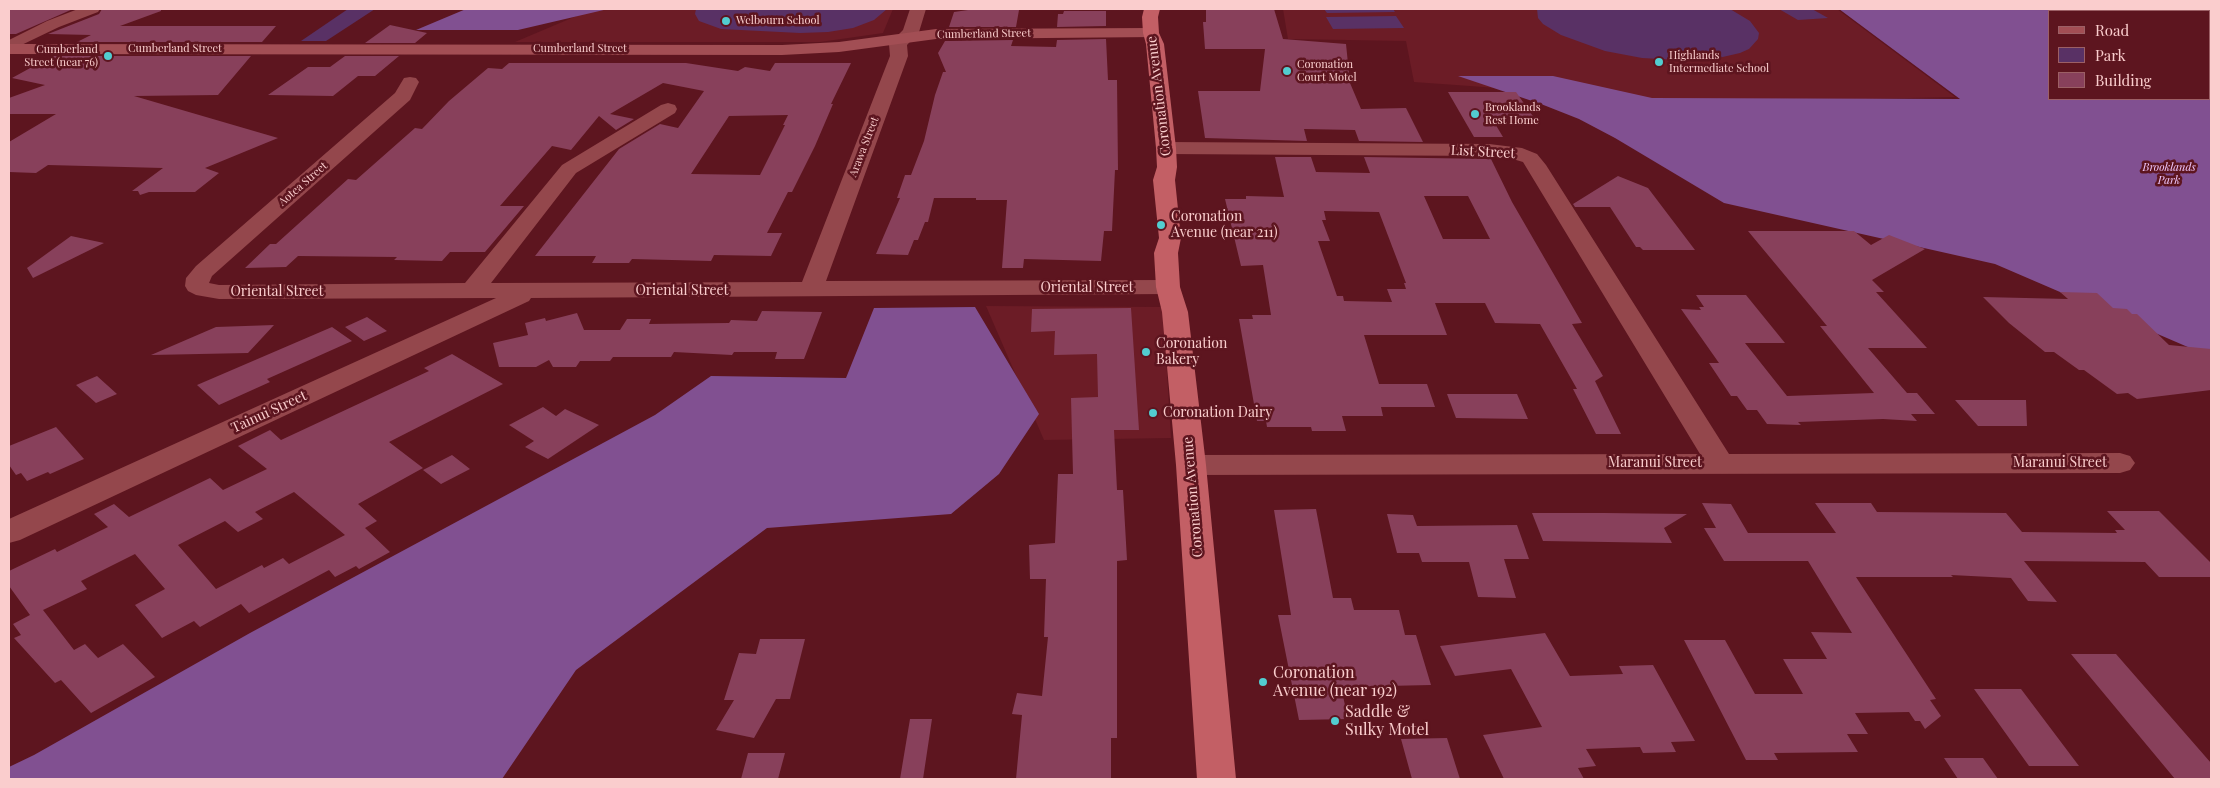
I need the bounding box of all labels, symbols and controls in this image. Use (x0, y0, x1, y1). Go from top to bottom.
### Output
legend (2048, 10, 2210, 100)
place label: Welbourn School (736, 14, 820, 28)
marker: Welbourn School (720, 15, 732, 27)
text: Road (2095, 20, 2129, 40)
street label: Cumberland Street (937, 27, 1031, 41)
street label: Coronation Avenue (1143, 35, 1175, 157)
street label: Cumberland Street (128, 42, 222, 56)
street label: Cumberland Street (533, 42, 627, 56)
place label: Cumberland Street (near 76) (24, 43, 98, 69)
text: Park (2095, 45, 2126, 65)
place label: Highlands Intermediate School (1669, 49, 1769, 75)
marker: Cumberland Street (near 76) (102, 50, 114, 62)
marker: Highlands Intermediate School (1653, 56, 1665, 68)
place label: Coronation Court Motel (1297, 58, 1357, 84)
marker: Coronation Court Motel (1281, 65, 1293, 77)
text: Building (2095, 70, 2151, 90)
place label: Brooklands Rest Home (1485, 101, 1541, 127)
marker: Brooklands Rest Home (1469, 108, 1481, 120)
street label: Arawa Street (846, 115, 882, 179)
street label: List Street (1450, 142, 1516, 162)
street label: Aotea Street (276, 159, 330, 209)
park label: Brooklands Park (2142, 161, 2196, 187)
place label: Coronation Avenue (near 211) (1171, 209, 1278, 242)
marker: Coronation Avenue (near 211) (1155, 219, 1167, 231)
street label: Oriental Street (1040, 280, 1134, 296)
street label: Oriental Street (635, 283, 729, 299)
street label: Oriental Street (230, 284, 324, 300)
place label: Coronation Bakery (1156, 336, 1227, 368)
marker: Coronation Bakery (1140, 346, 1152, 358)
street label: Tainui Street (229, 387, 309, 437)
place label: Coronation Dairy (1163, 405, 1272, 421)
marker: Coronation Dairy (1147, 407, 1159, 419)
street label: Coronation Avenue (1179, 436, 1207, 558)
street label: Maranui Street (1608, 455, 1702, 471)
street label: Maranui Street (2013, 455, 2107, 471)
place label: Coronation Avenue (near 192) (1273, 663, 1397, 701)
marker: Coronation Avenue (near 192) (1257, 676, 1269, 688)
place label: Saddle & Sulky Motel (1345, 702, 1429, 740)
marker: Saddle & Sulky Motel (1329, 715, 1341, 727)

